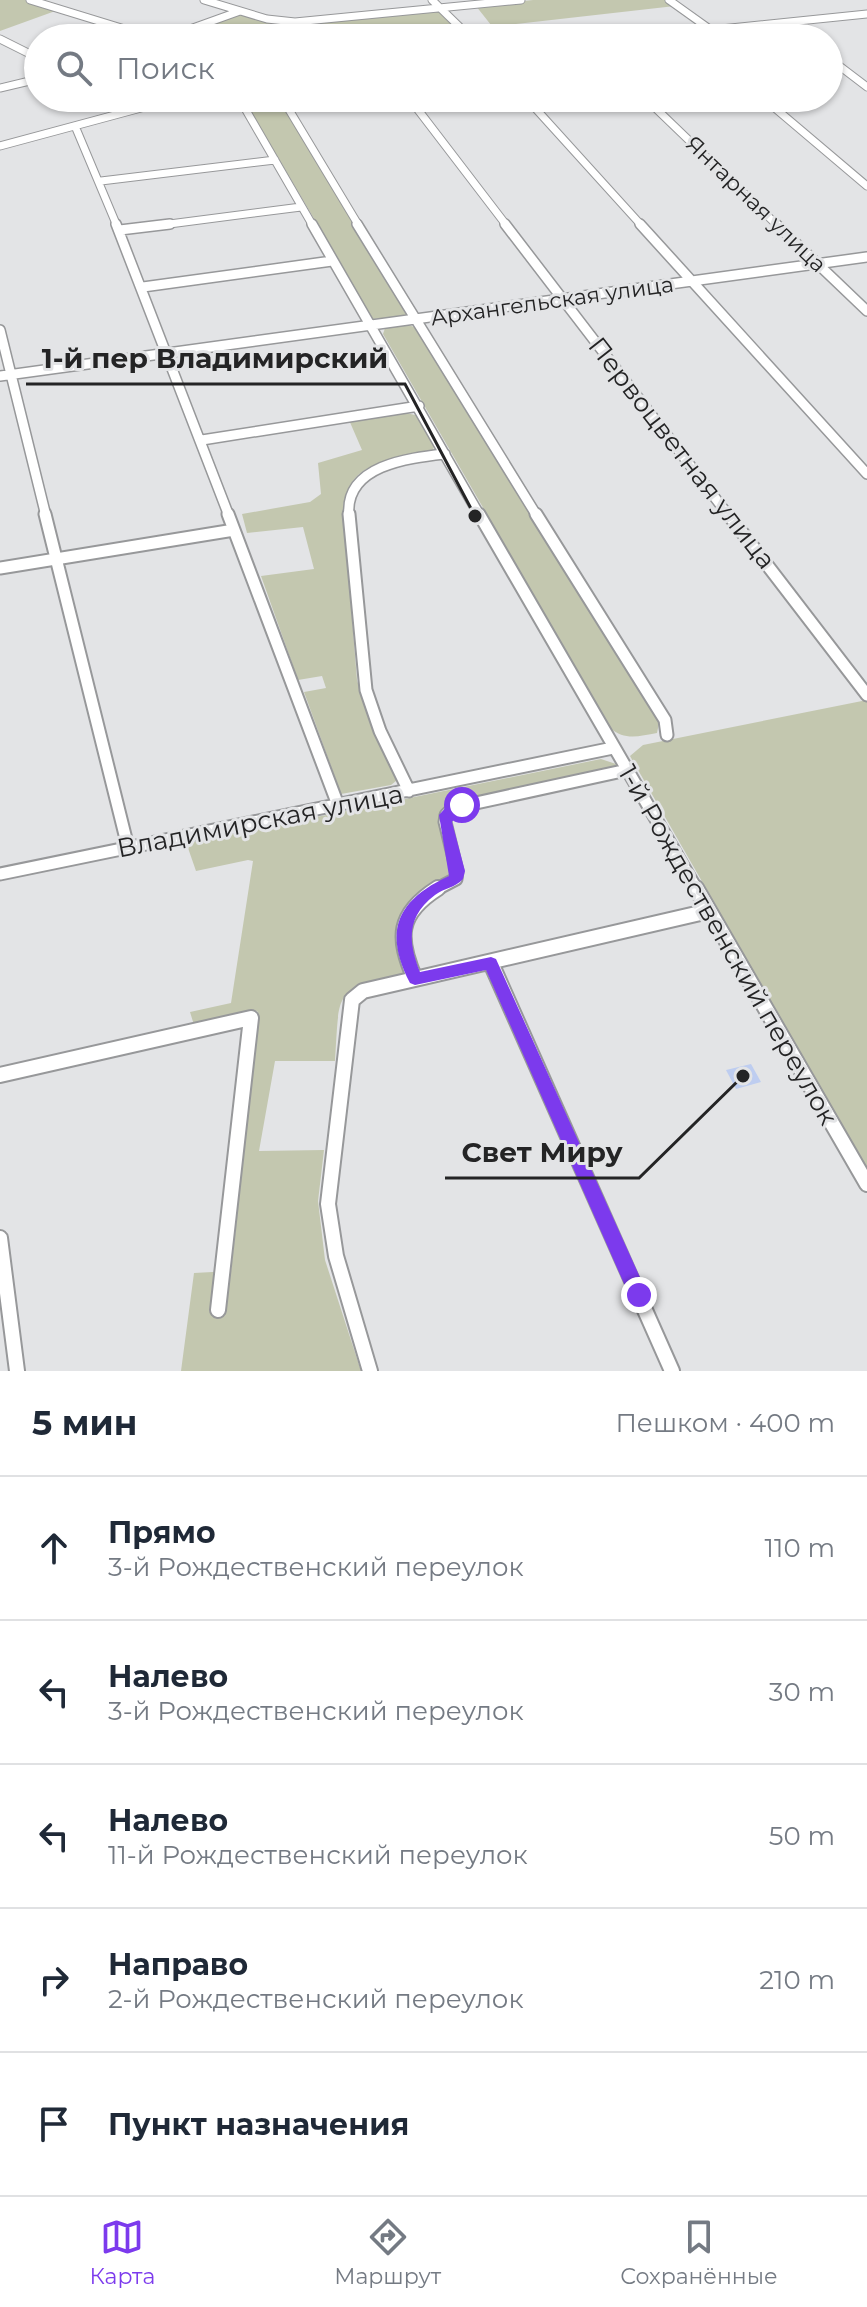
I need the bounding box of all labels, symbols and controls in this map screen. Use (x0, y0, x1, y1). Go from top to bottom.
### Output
search box (24, 24, 843, 112)
icon: search (52, 46, 96, 90)
text: Поиск (116, 50, 215, 87)
street label: Янтарная улица (680, 130, 832, 278)
street label: Архангельская улица (429, 271, 675, 331)
street label: Первоцветная улица (582, 331, 782, 575)
callout: 1-й пер Владимирский (26, 332, 405, 384)
text: 1-й пер Владимирский (42, 341, 388, 375)
street label: 1-й Рождественский переулок (612, 759, 844, 1131)
street label: Владимирская улица (114, 778, 406, 864)
route start (444, 787, 480, 823)
callout: Свет Миру (445, 1126, 639, 1178)
text: Свет Миру (461, 1135, 623, 1169)
route end (621, 1277, 657, 1313)
text: 5 мин (32, 1402, 137, 1444)
text: Пешком · 400 m (615, 1407, 835, 1439)
text: Прямо (108, 1514, 216, 1551)
icon: ahead (32, 1526, 76, 1570)
text: 110 m (765, 1532, 835, 1564)
text: 3-й Рождественский переулок (108, 1551, 524, 1583)
text: Налево (108, 1658, 228, 1695)
icon: left (32, 1670, 76, 1714)
text: 30 m (769, 1676, 835, 1708)
text: 3-й Рождественский переулок (108, 1695, 524, 1727)
text: Налево (108, 1802, 228, 1839)
icon: left (32, 1814, 76, 1858)
text: 50 m (769, 1820, 835, 1852)
text: 11-й Рождественский переулок (108, 1839, 528, 1871)
text: Направо (108, 1946, 248, 1983)
icon: right (32, 1958, 76, 2002)
text: 210 m (759, 1964, 835, 1996)
text: 2-й Рождественский переулок (108, 1983, 524, 2015)
icon: arrive (32, 2102, 76, 2146)
text: Пункт назначения (108, 2106, 409, 2143)
tab: Карта (89, 2215, 155, 2290)
tab: Маршрут (334, 2215, 441, 2290)
tab: Сохранённые (620, 2215, 778, 2290)

